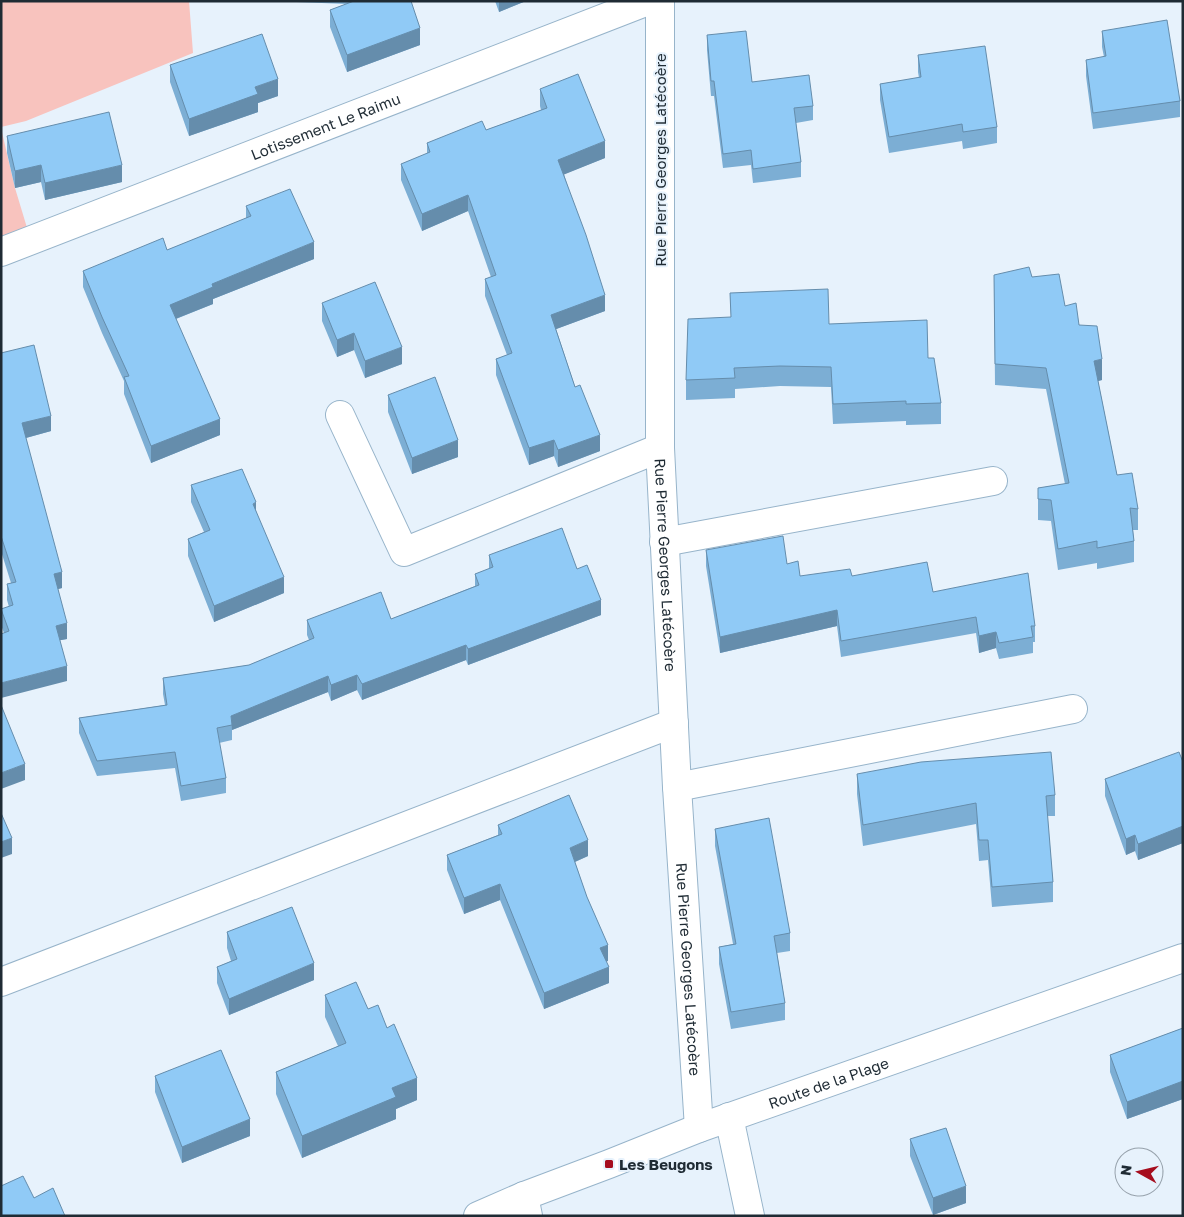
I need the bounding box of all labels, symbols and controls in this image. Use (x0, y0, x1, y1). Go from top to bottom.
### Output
street label: Rue Pierre Georges Latécoère (651, 53, 669, 267)
street label: Lotissement Le Raimu (248, 89, 403, 163)
street label: Rue Pierre Georges Latécoère (652, 458, 680, 672)
street label: Rue Pierre Georges Latécoère (673, 862, 705, 1077)
street label: Route de la Plage (766, 1053, 891, 1112)
north arrow (1114, 1147, 1164, 1197)
place label: Les Beugons (619, 1155, 713, 1173)
marker: Les Beugons (603, 1158, 615, 1170)
text: N (1116, 1164, 1135, 1177)

